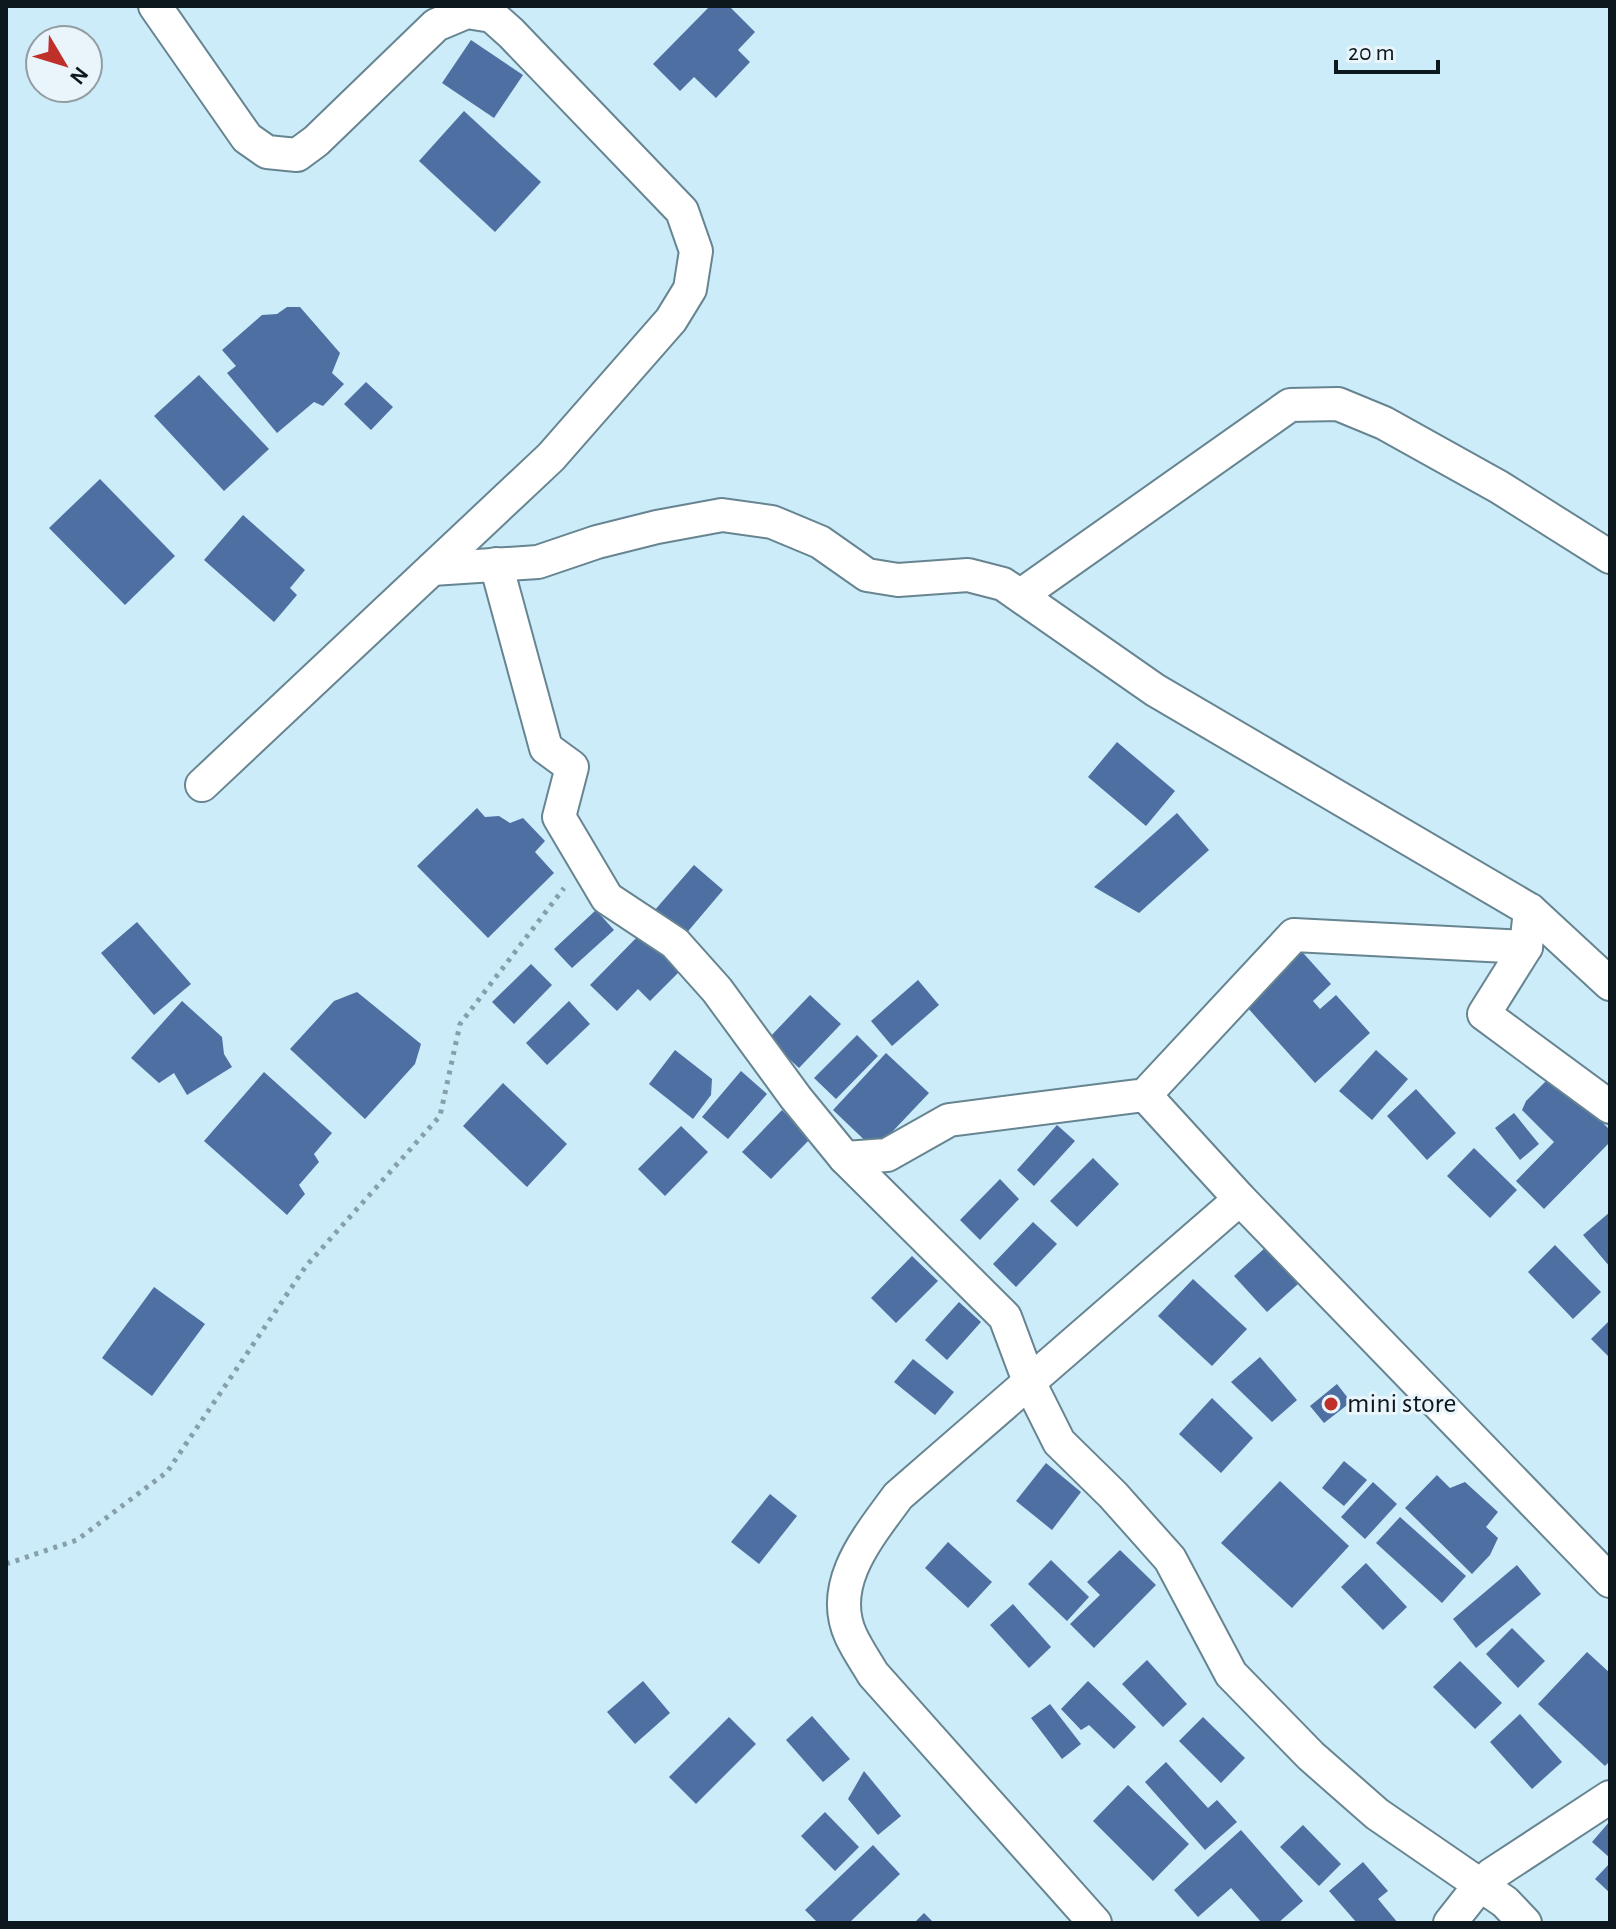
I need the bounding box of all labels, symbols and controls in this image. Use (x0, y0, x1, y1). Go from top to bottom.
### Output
north arrow (24, 24, 104, 104)
scale bar (1336, 24, 1438, 74)
text: 20 m (1348, 41, 1395, 65)
text: N (66, 63, 92, 88)
place label: mini store (1347, 1390, 1456, 1418)
marker: mini store (1322, 1395, 1340, 1413)

